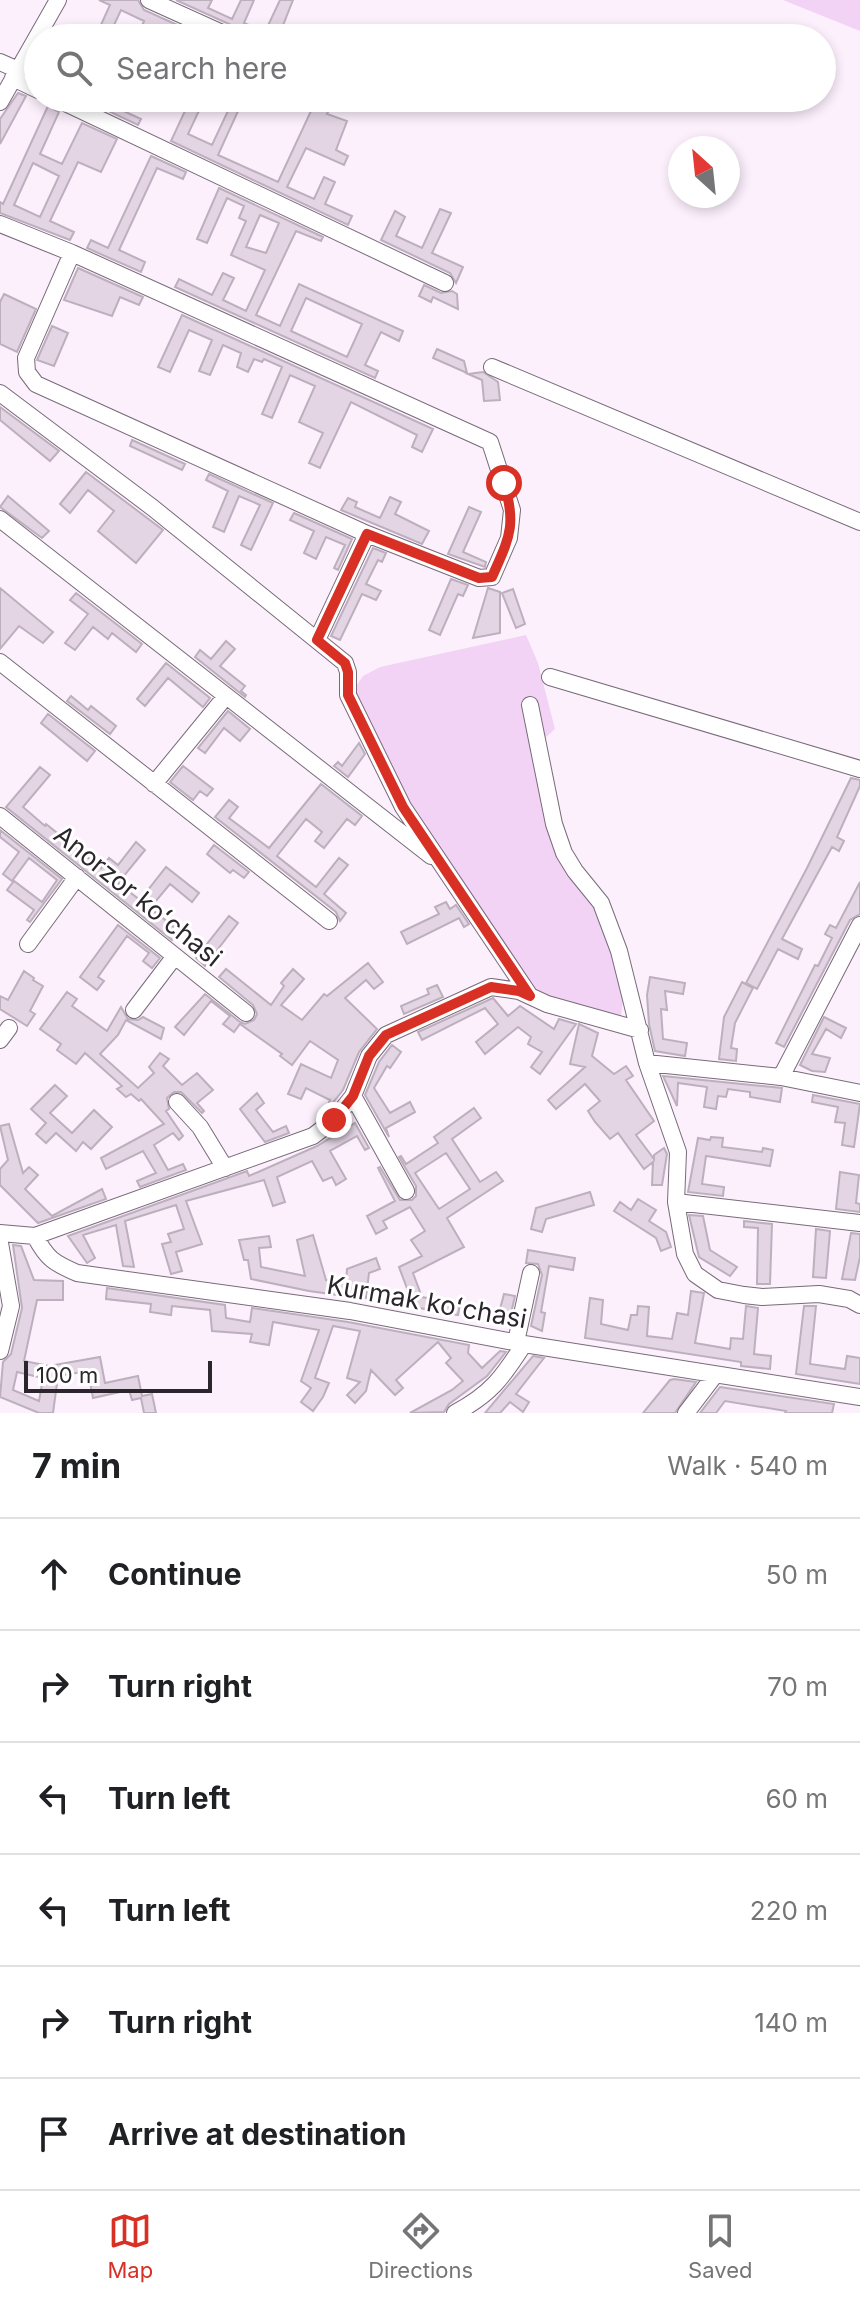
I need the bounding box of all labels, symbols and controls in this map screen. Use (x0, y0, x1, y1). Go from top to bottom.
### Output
search box (24, 24, 836, 112)
icon: search (52, 46, 96, 90)
text: Search here (116, 50, 288, 86)
north arrow (668, 136, 740, 208)
route start (486, 465, 522, 501)
street label: Anorzor koʻchasi (48, 819, 228, 973)
route end (316, 1102, 352, 1138)
street label: Kurmak koʻchasi (325, 1269, 529, 1334)
scale bar (24, 1357, 212, 1393)
text: 100 m (36, 1362, 98, 1388)
text: 7 min (32, 1445, 121, 1486)
text: Walk · 540 m (667, 1450, 828, 1481)
icon: ahead (32, 1552, 76, 1596)
text: Continue (108, 1556, 242, 1592)
text: 50 m (766, 1559, 828, 1590)
icon: right (32, 1664, 76, 1708)
text: Turn right (108, 1668, 252, 1704)
text: 70 m (767, 1671, 828, 1702)
icon: left (32, 1776, 76, 1820)
text: Turn left (108, 1780, 230, 1816)
text: 60 m (765, 1783, 828, 1814)
icon: left (32, 1888, 76, 1932)
text: Turn left (108, 1892, 230, 1928)
text: 220 m (750, 1895, 828, 1926)
icon: right (32, 2000, 76, 2044)
text: Turn right (108, 2004, 252, 2040)
text: 140 m (754, 2007, 828, 2038)
icon: arrive (32, 2112, 76, 2156)
text: Arrive at destination (108, 2116, 406, 2152)
tab: Map (108, 2209, 153, 2283)
tab: Directions (368, 2209, 473, 2283)
tab: Saved (688, 2209, 752, 2283)

